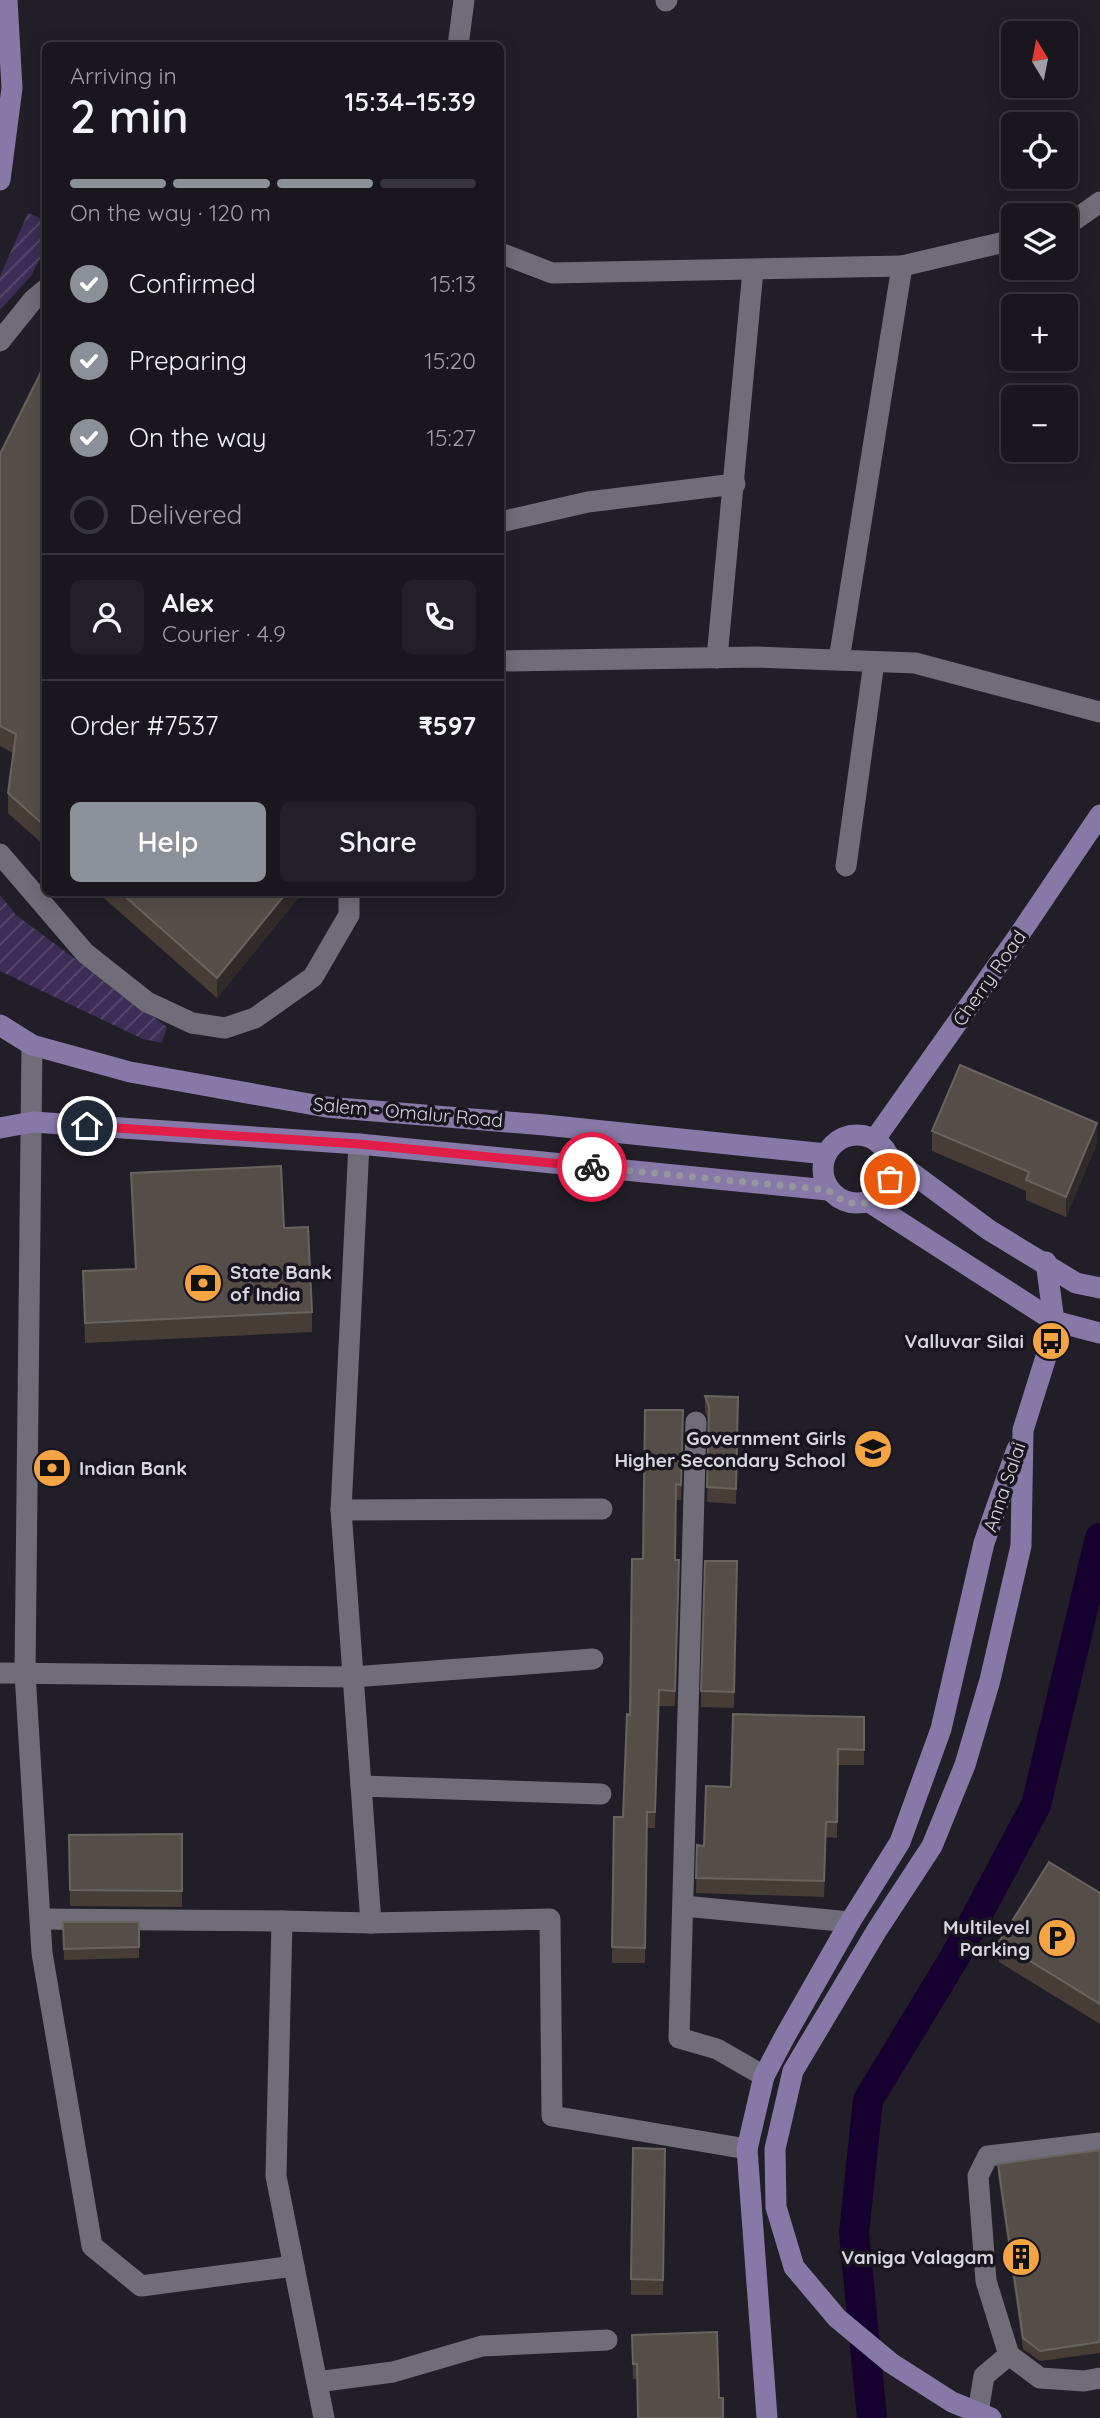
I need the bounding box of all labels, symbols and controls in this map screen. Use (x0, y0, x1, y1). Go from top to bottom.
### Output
north arrow (1001, 21, 1078, 98)
map controls (1001, 21, 1078, 462)
text: Arriving in (70, 61, 177, 90)
text: 15:34–15:39 (345, 85, 476, 118)
text: 2 min (70, 87, 189, 145)
button: locate (1001, 112, 1078, 189)
text: On the way · 120 m (70, 198, 271, 227)
button: layers (1001, 203, 1078, 280)
icon: check (70, 265, 108, 303)
text: Confirmed (129, 267, 256, 300)
text: 15:13 (430, 269, 476, 298)
button: + (1001, 294, 1078, 371)
icon: check (70, 342, 108, 380)
text: Preparing (129, 344, 247, 377)
text: 15:20 (424, 346, 476, 375)
button: − (1001, 385, 1078, 462)
icon: check (70, 419, 108, 457)
text: On the way (129, 421, 267, 454)
text: 15:27 (427, 423, 476, 452)
text: Delivered (129, 498, 242, 531)
button: person (70, 580, 144, 654)
button: phone (402, 580, 476, 654)
text: Alex (162, 586, 213, 619)
text: Courier · 4.9 (162, 619, 286, 648)
text: Order #7537 (70, 709, 218, 742)
text: ₹597 (418, 709, 476, 742)
button: Help (70, 802, 266, 882)
button: Share (280, 802, 476, 882)
street label: Cherry Road (947, 925, 1031, 1031)
street label: Salem - Omalur Road (312, 1092, 504, 1132)
pin (57, 1096, 117, 1156)
icon: home (68, 1107, 106, 1145)
courier (557, 1132, 627, 1202)
icon: bike (573, 1148, 611, 1186)
pin (860, 1149, 920, 1209)
icon: bag (871, 1160, 909, 1198)
place label: State Bank of India (230, 1260, 332, 1306)
bank icon: State Bank of India (182, 1262, 224, 1304)
bus stop icon: Valluvar Silai (1030, 1320, 1072, 1362)
place label: Valluvar Silai (905, 1329, 1024, 1353)
place label: Government Girls Higher Secondary School (614, 1426, 846, 1472)
school or university icon: Government Girls Higher Secondary School (852, 1428, 894, 1470)
street label: Anna Salai (977, 1439, 1031, 1535)
bank icon: Indian Bank (31, 1447, 73, 1489)
place label: Indian Bank (79, 1456, 187, 1480)
place label: Multilevel Parking (943, 1915, 1030, 1961)
parking icon: Multilevel Parking (1036, 1917, 1078, 1959)
building icon: Vaniga Valagam (1000, 2236, 1042, 2278)
place label: Vaniga Valagam (841, 2245, 994, 2269)

